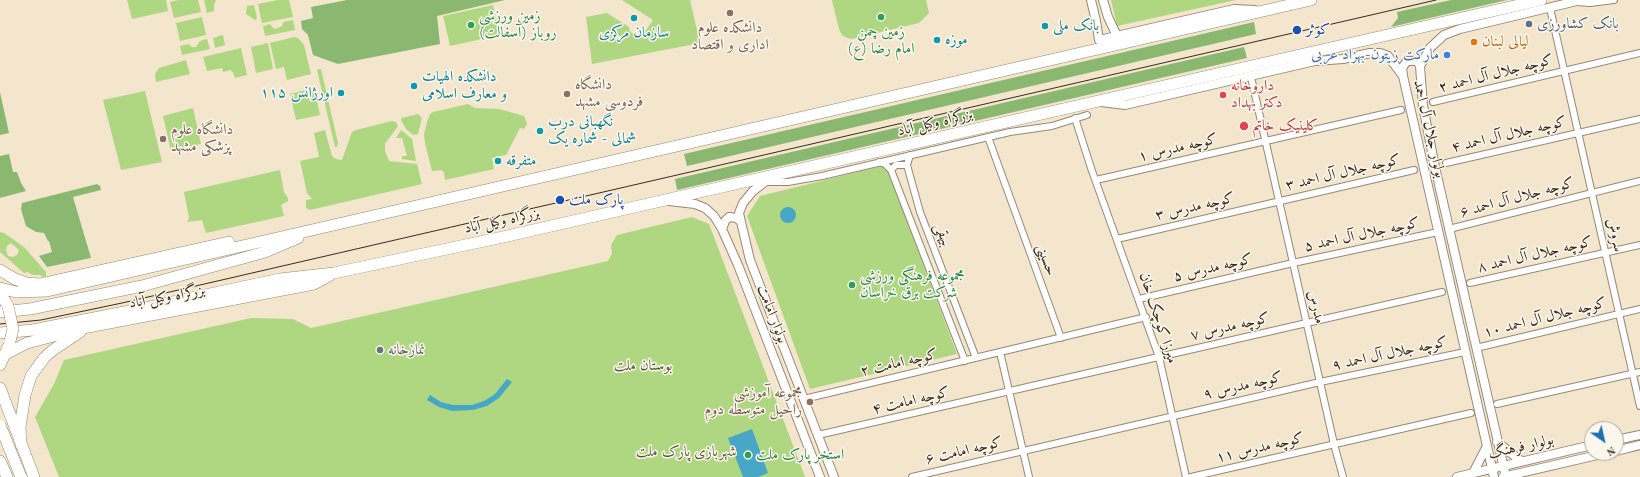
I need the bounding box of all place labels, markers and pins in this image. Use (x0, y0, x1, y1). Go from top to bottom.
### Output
place label: زمین ورزشی روباز (آسفالت) (479, 7, 557, 42)
marker: دانشکده علوم اداری و اقتصاد (725, 8, 735, 18)
marker: زمین چمن امام رضا (ع) (876, 12, 886, 22)
marker: سازمان مرکزی (629, 13, 639, 23)
place label: بانک کشاورزی (1537, 15, 1619, 33)
place label: بانک ملی (1053, 17, 1099, 35)
place label: دانشکده علوم اداری و اقتصاد (691, 19, 769, 54)
marker: بانک کشاورزی (1524, 19, 1534, 29)
marker: زمین ورزشی روباز (آسفالت) (466, 20, 476, 30)
marker: بانک ملی (1040, 21, 1050, 31)
place label: کوثر (1306, 21, 1330, 39)
place label: زمین چمن امام رضا (ع) (848, 23, 914, 58)
place label: سازمان مرکزی (599, 24, 669, 42)
marker: کوثر (1291, 24, 1303, 36)
place label: موزه (945, 31, 968, 49)
place label: لیالی لبنان (1482, 33, 1529, 51)
marker: موزه (932, 35, 942, 45)
marker: لیالی لبنان (1469, 37, 1479, 47)
place label: مارکت زیتون-بهزاد عربی (1311, 46, 1439, 64)
marker: مارکت زیتون-بهزاد عربی (1442, 50, 1452, 60)
place label: دانشکده الهیات و معارف اسلامی (422, 68, 507, 103)
place label: دانشگاه فردوسی مشهد (575, 76, 643, 111)
place label: داروخانه دکتر بهداد (1231, 77, 1282, 112)
marker: دانشکده الهیات و معارف اسلامی (409, 81, 419, 91)
place label: اورژانس ۱۱۵ (260, 84, 333, 102)
marker: اورژانس ۱۱۵ (336, 88, 346, 98)
marker: دانشگاه فردوسی مشهد (562, 89, 572, 99)
marker: داروخانه دکتر بهداد (1218, 90, 1228, 100)
place label: نگهبانی درب شمالی - شماره یک (548, 113, 636, 148)
place label: کلینیک خاتم (1253, 117, 1318, 135)
marker: کلینیک خاتم (1238, 120, 1250, 132)
place label: دانشگاه علوم پزشکی مشهد (171, 121, 233, 156)
marker: نگهبانی درب شمالی - شماره یک (535, 126, 545, 136)
marker: دانشگاه علوم پزشکی مشهد (158, 134, 168, 144)
place label: متفرقه (506, 152, 536, 170)
marker: متفرقه (493, 156, 503, 166)
place label: پارک ملت (569, 191, 623, 209)
marker: پارک ملت (554, 194, 566, 206)
place label: مجموعه فرهنگی ورزشی شرکت برق خراسان (860, 267, 965, 302)
marker: مجموعه فرهنگی ورزشی شرکت برق خراسان (847, 280, 857, 290)
place label: نمازخانه (388, 341, 425, 359)
marker: نمازخانه (375, 345, 385, 355)
place label: مجموعه آموزشی راحیل متوسطه دوم (705, 384, 802, 419)
marker: مجموعه آموزشی راحیل متوسطه دوم (805, 397, 815, 407)
place label: استخر پارک ملت (756, 446, 844, 464)
marker: استخر پارک ملت (743, 450, 753, 460)

